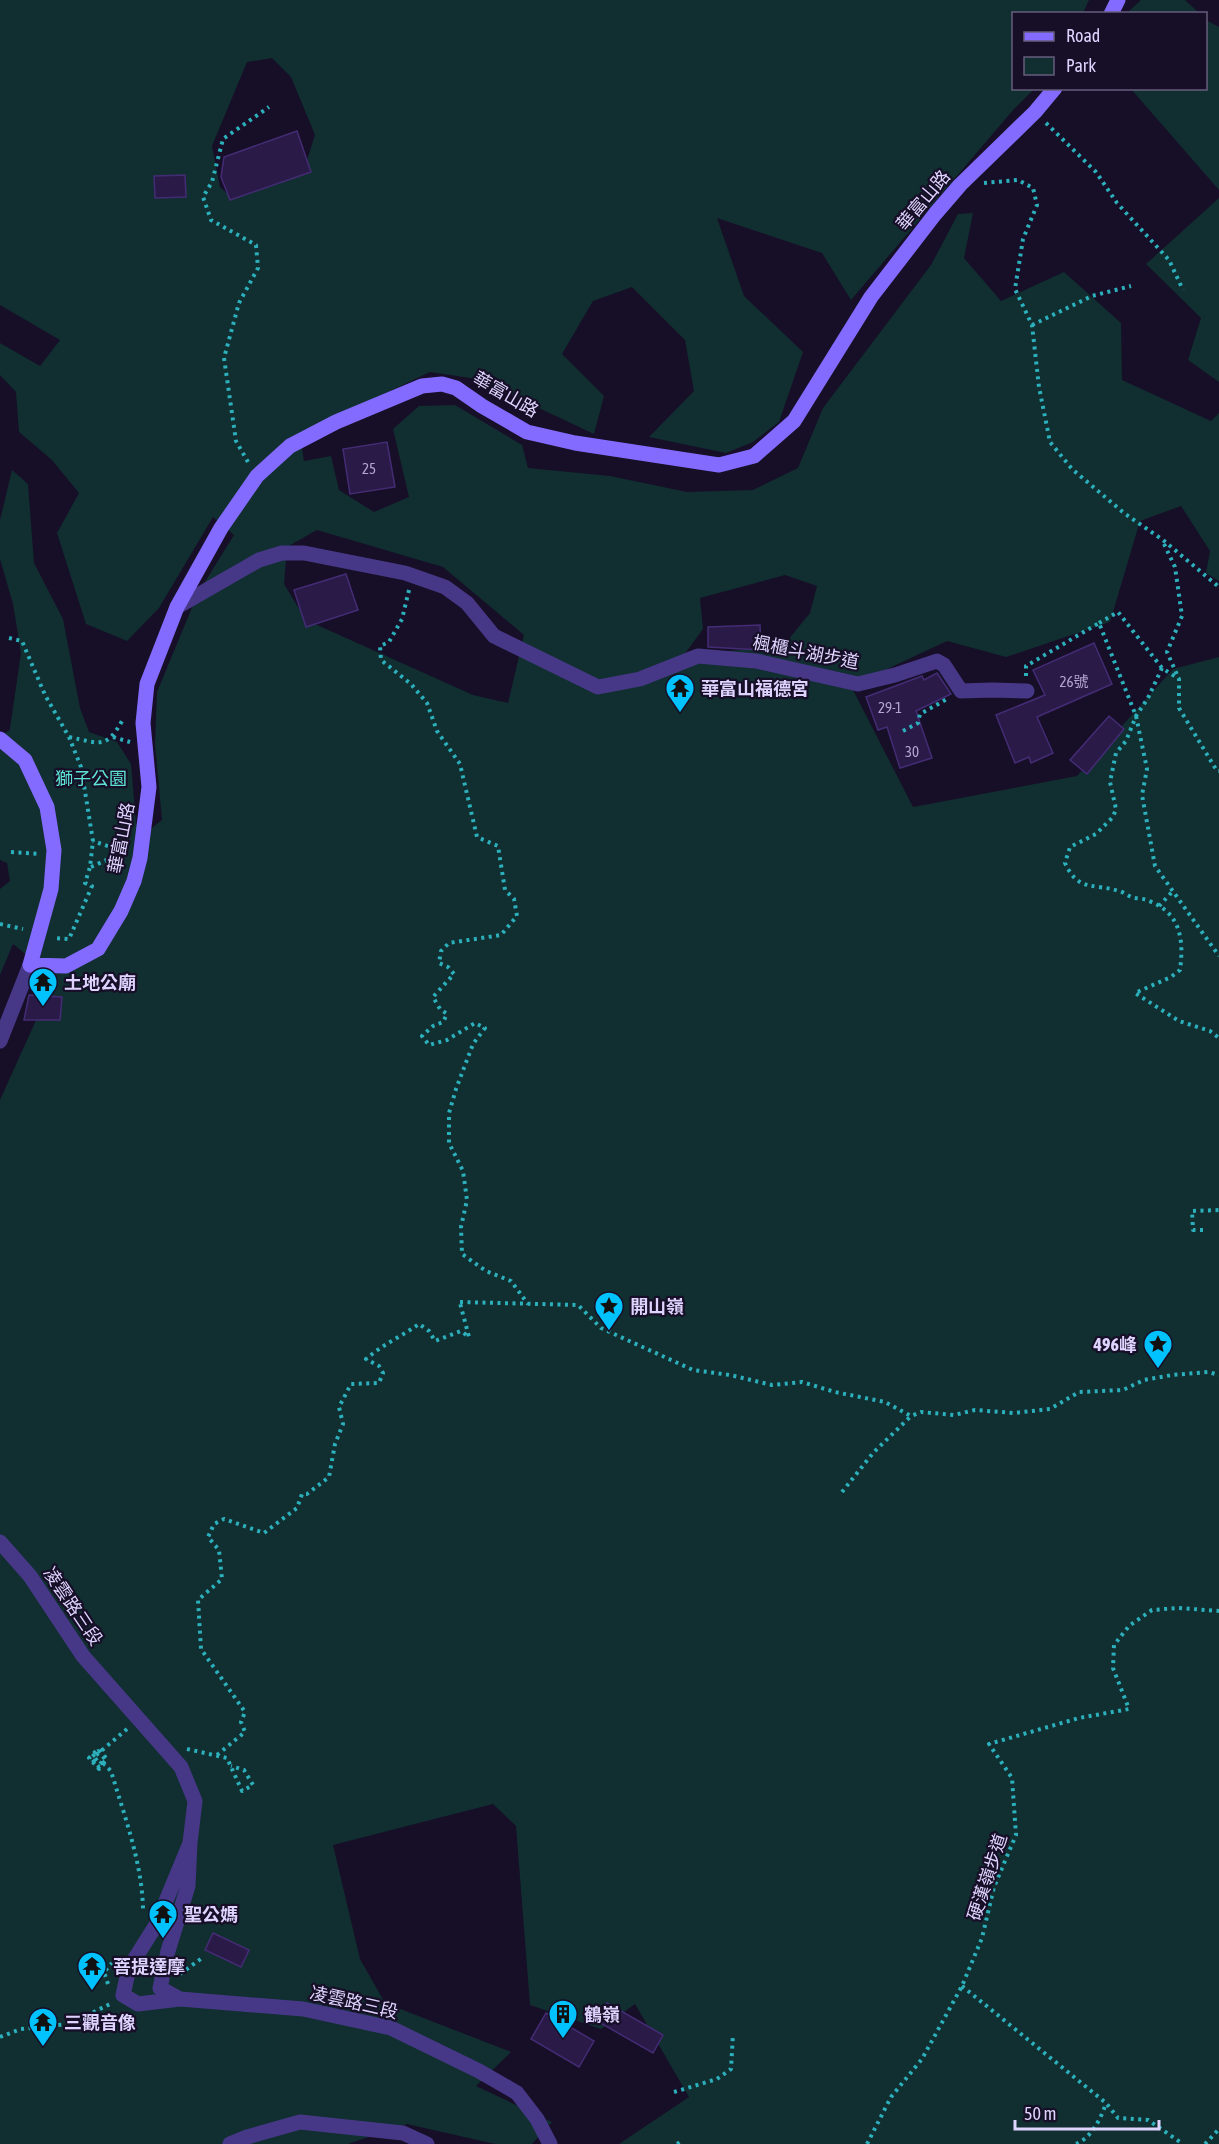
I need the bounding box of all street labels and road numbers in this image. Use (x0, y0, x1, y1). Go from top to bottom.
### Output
street label: 華富山路 (892, 166, 954, 234)
street label: 華富山路 (470, 367, 542, 421)
street label: 楓櫃斗湖步道 (751, 631, 861, 673)
street label: 華富山路 (104, 801, 138, 875)
street label: 凌雲路三段 (39, 1563, 107, 1649)
street label: 硬漢嶺步道 (963, 1831, 1011, 1923)
street label: 凌雲路三段 (308, 1982, 400, 2022)

